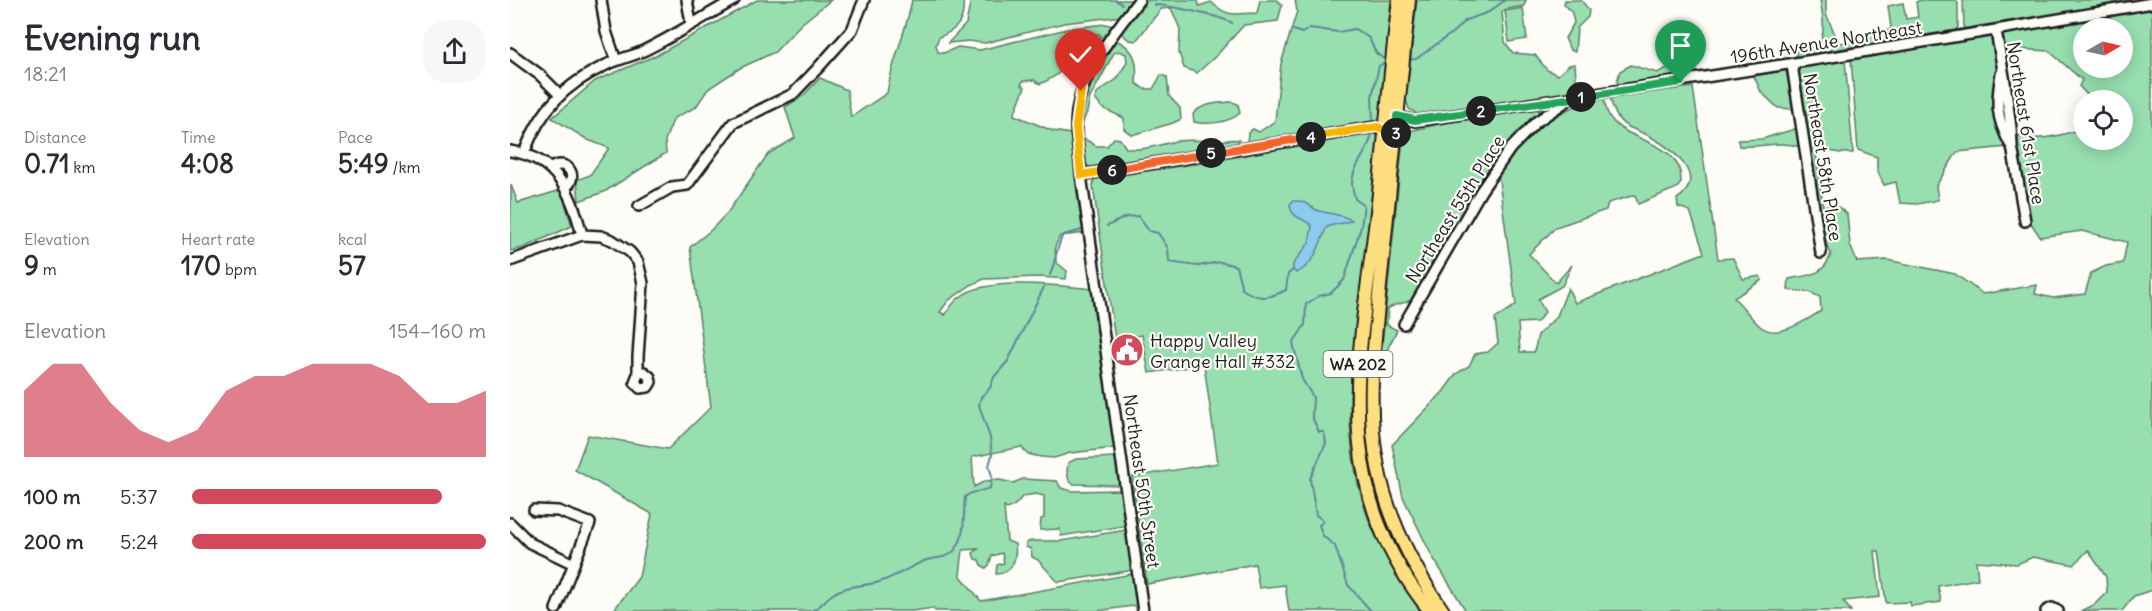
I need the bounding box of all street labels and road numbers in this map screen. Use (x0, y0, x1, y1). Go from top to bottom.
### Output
street label: 196th Avenue Northeast (1729, 15, 1923, 69)
street label: Northeast 61st Place (2002, 40, 2050, 206)
street label: Northeast 58th Place (1798, 71, 1848, 243)
street label: Northeast 55th Place (1400, 131, 1510, 287)
road number: WA 202 (1324, 351, 1392, 377)
street label: Northeast 50th Street (1118, 392, 1166, 570)

